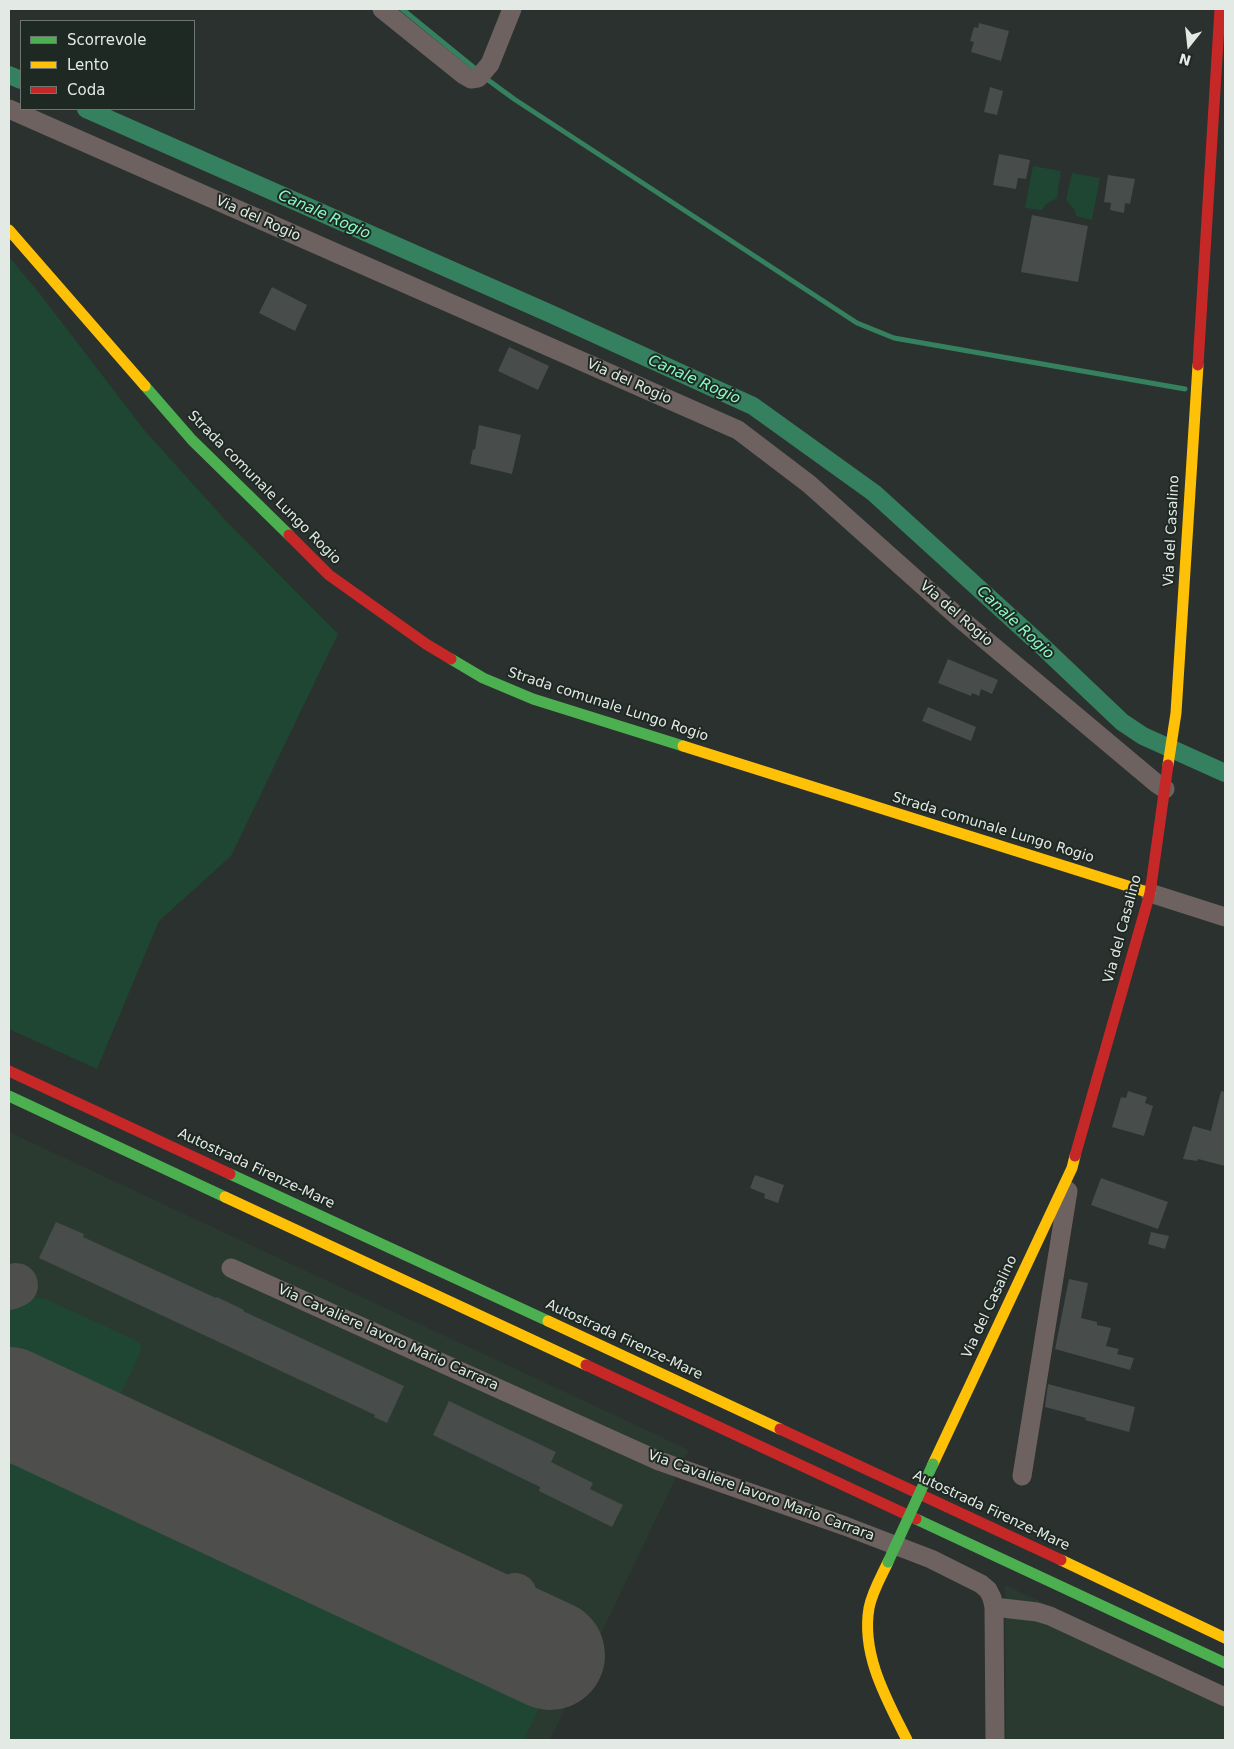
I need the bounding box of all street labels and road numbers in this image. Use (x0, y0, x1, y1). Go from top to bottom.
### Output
street label: Via del Rogio (213, 193, 303, 245)
street label: Via del Rogio (584, 356, 674, 408)
street label: Strada comunale Lungo Rogio (184, 408, 344, 568)
street label: Via del Casalino (1161, 475, 1183, 587)
street label: Via del Rogio (916, 578, 996, 650)
street label: Strada comunale Lungo Rogio (506, 665, 710, 745)
street label: Strada comunale Lungo Rogio (890, 789, 1096, 867)
street label: Via del Casalino (1100, 873, 1146, 985)
street label: Autostrada Firenze-Mare (175, 1125, 337, 1213)
street label: Via del Casalino (959, 1253, 1021, 1361)
street label: Via Cavaliere lavoro Mario Carrara (275, 1282, 501, 1394)
street label: Autostrada Firenze-Mare (543, 1296, 705, 1384)
street label: Via Cavaliere lavoro Mario Carrara (645, 1447, 877, 1545)
street label: Autostrada Firenze-Mare (910, 1467, 1072, 1555)

